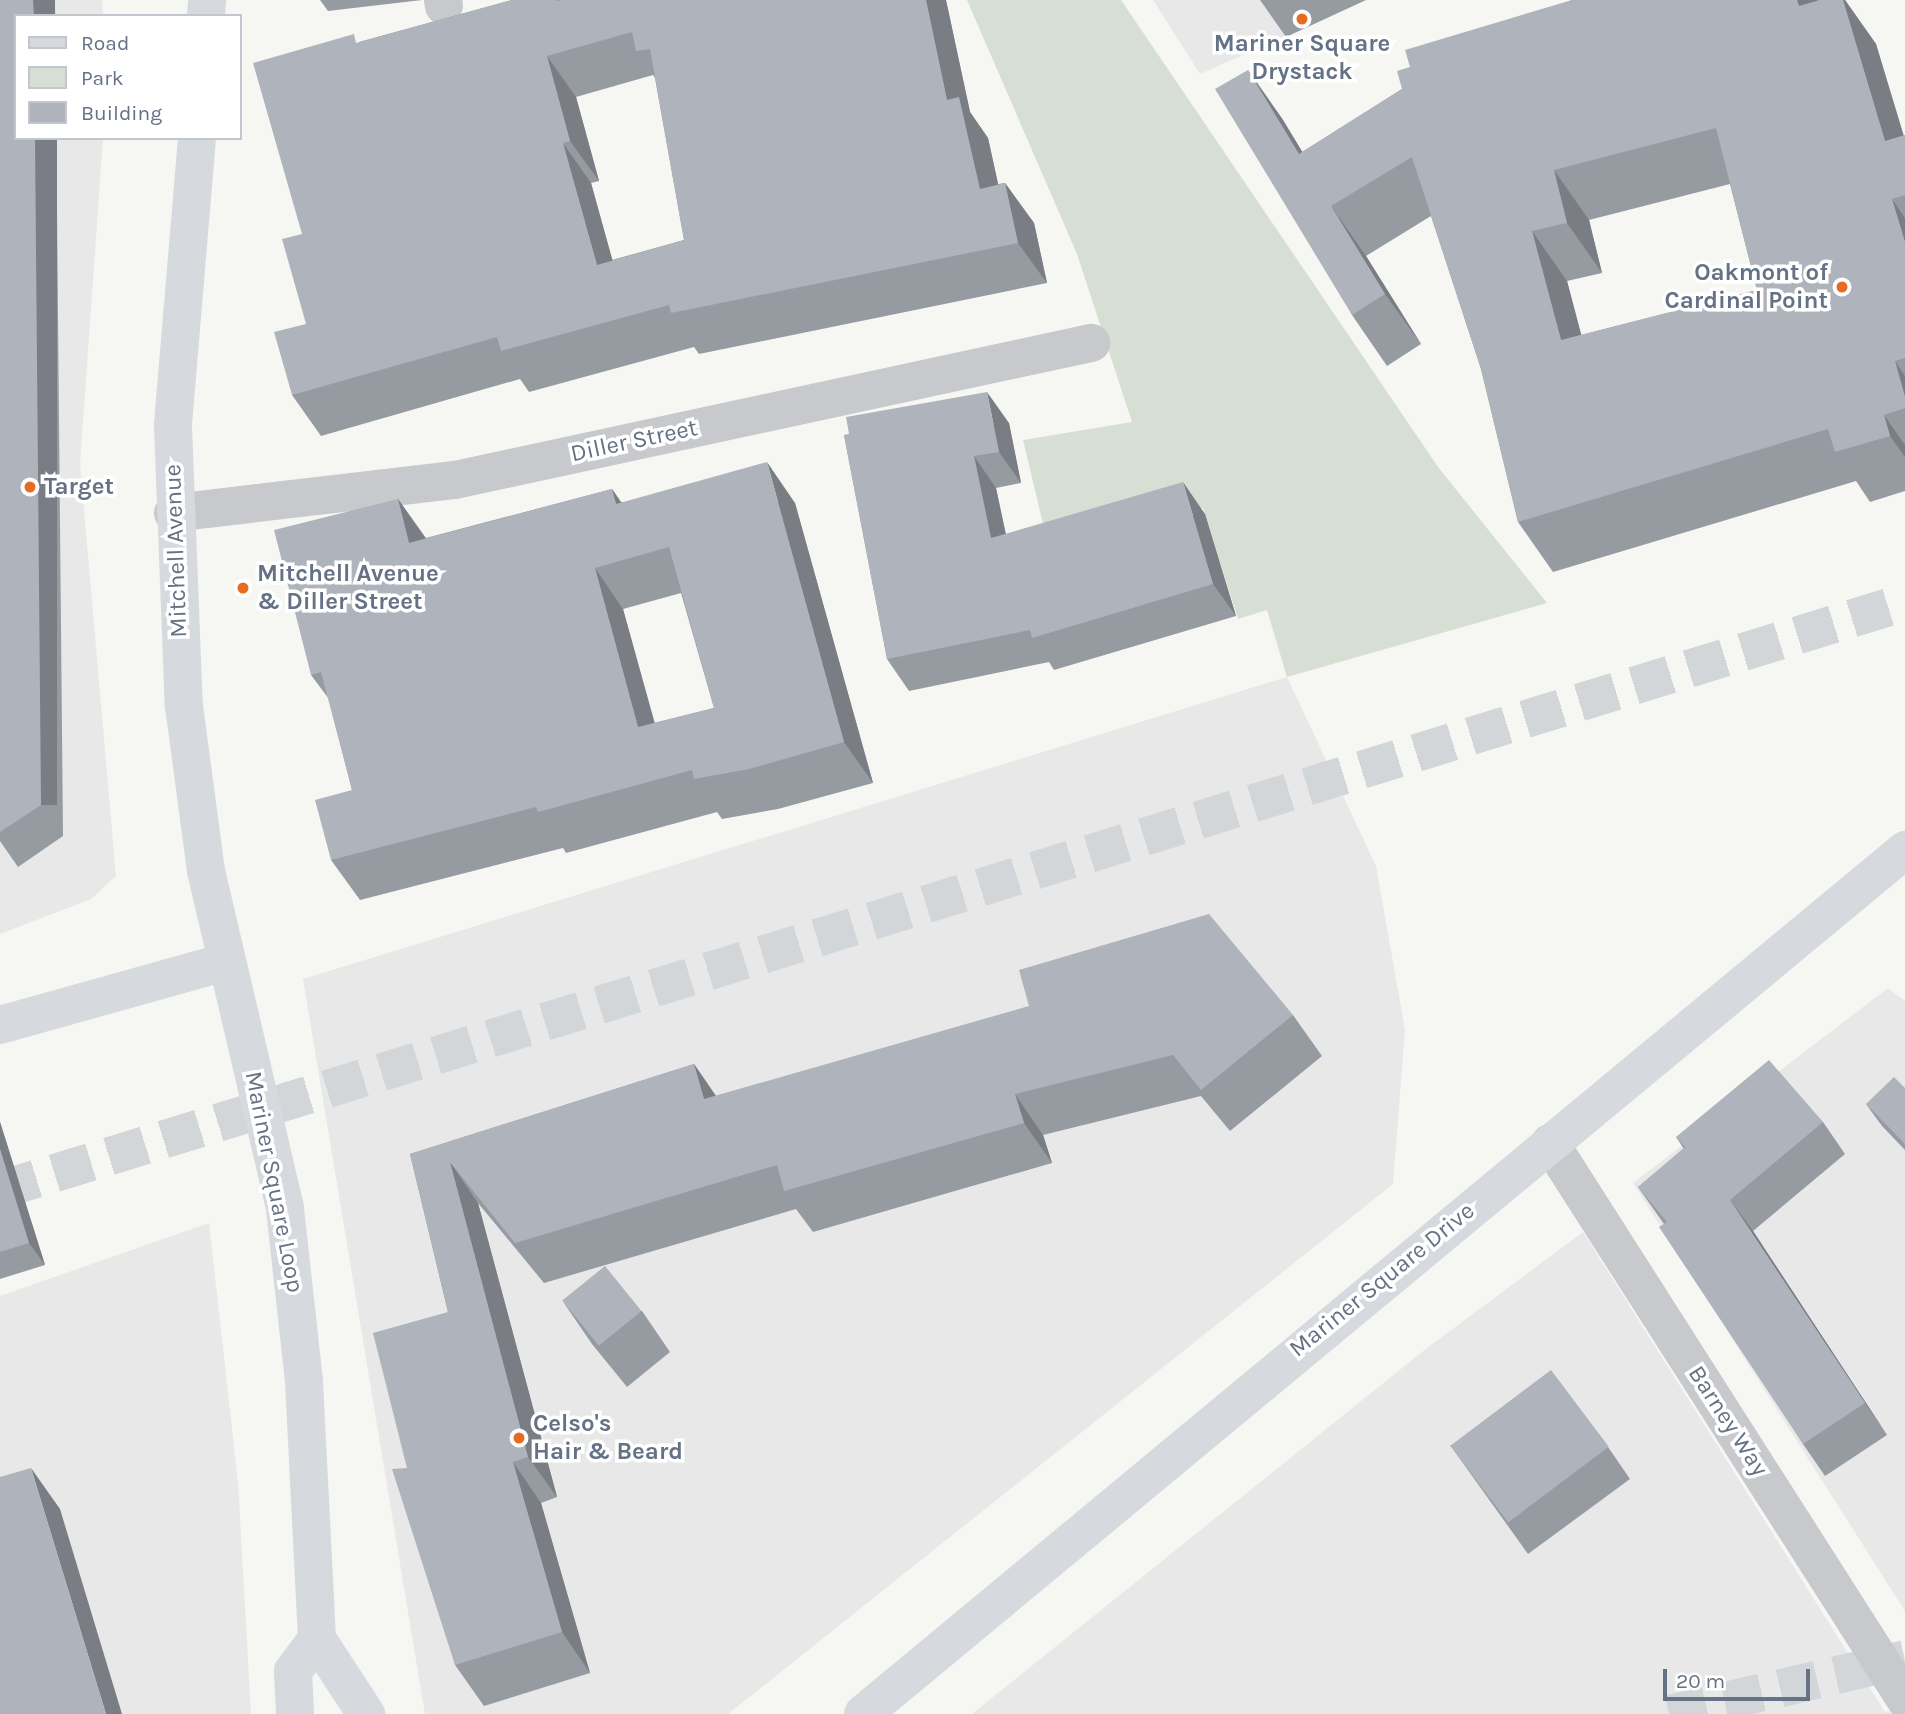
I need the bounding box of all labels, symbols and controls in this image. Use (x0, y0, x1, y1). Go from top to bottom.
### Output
marker: Mariner Square Drystack (1294, 11, 1310, 27)
legend (14, 14, 242, 140)
place label: Mariner Square Drystack (1214, 30, 1390, 86)
text: Road (81, 31, 129, 55)
text: Park (81, 66, 124, 90)
text: Building (81, 101, 162, 125)
place label: Oakmont of Cardinal Point (1665, 259, 1828, 315)
marker: Oakmont of Cardinal Point (1834, 279, 1850, 295)
street label: Diller Street (568, 414, 700, 468)
street label: Mitchell Avenue (159, 464, 193, 638)
place label: Target (44, 473, 114, 501)
marker: Target (22, 479, 38, 495)
place label: Mitchell Avenue & Diller Street (257, 560, 439, 616)
marker: Mitchell Avenue & Diller Street (235, 580, 251, 596)
street label: Mariner Square Loop (238, 1069, 310, 1295)
street label: Mariner Square Drive (1284, 1197, 1480, 1363)
street label: Barney Way (1682, 1361, 1774, 1481)
place label: Celso's Hair & Beard (533, 1410, 683, 1466)
marker: Celso's Hair & Beard (511, 1430, 527, 1446)
scale bar (1667, 1654, 1814, 1698)
text: 20 m (1676, 1669, 1725, 1693)

